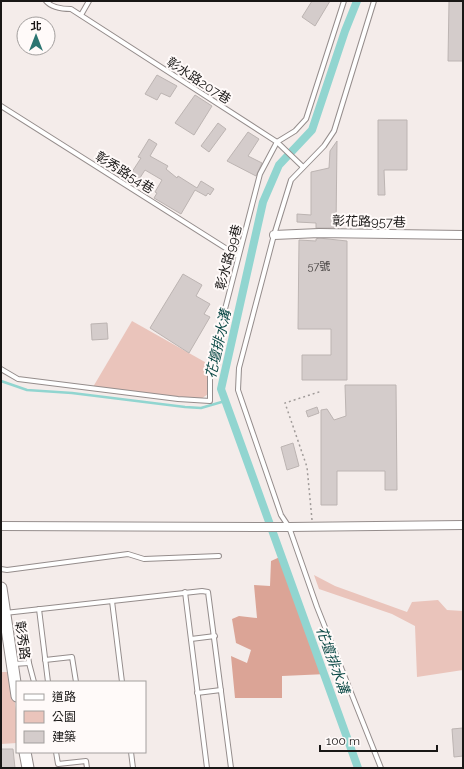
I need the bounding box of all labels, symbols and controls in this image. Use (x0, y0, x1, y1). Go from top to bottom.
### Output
north arrow (16, 16, 56, 56)
text: 北 (31, 20, 42, 33)
street label: 彰水路207巷 (164, 54, 234, 107)
street label: 彰秀路54巷 (93, 149, 157, 196)
street label: 彰花路957巷 (332, 213, 406, 230)
street label: 彰水路99巷 (213, 223, 244, 292)
house number: 57號 (308, 260, 330, 273)
water label: 花壇排水溝 (202, 306, 234, 380)
street label: 彰秀路 (12, 620, 33, 660)
water label: 花壇排水溝 (314, 624, 353, 698)
legend (16, 681, 146, 753)
text: 道路 (52, 690, 76, 704)
text: 公園 (52, 710, 76, 724)
scale bar (320, 727, 437, 753)
text: 建築 (52, 730, 76, 744)
text: 100 m (326, 734, 360, 748)

